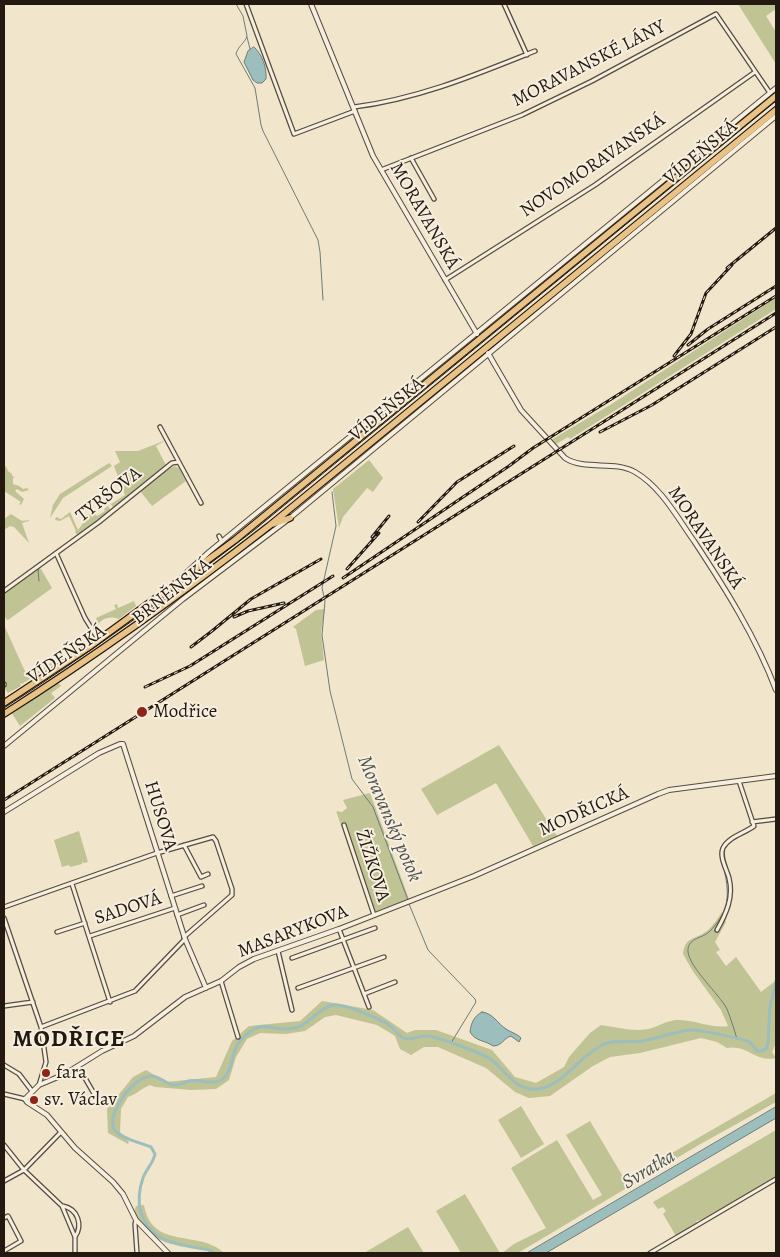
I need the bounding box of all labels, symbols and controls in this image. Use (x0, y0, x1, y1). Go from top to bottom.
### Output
street label: MORAVANSKÉ LÁNY (509, 16, 669, 112)
street label: NOVOMORAVANSKÁ (516, 109, 670, 223)
street label: VÍDEŇSKÁ (659, 116, 743, 190)
street label: MORAVANSKÁ (384, 159, 464, 273)
street label: VÍDEŇSKÁ (345, 373, 429, 447)
street label: TYRŠOVA (72, 462, 146, 528)
street label: MORAVANSKÁ (662, 482, 748, 594)
street label: BRNĚNSKÁ (128, 554, 216, 630)
street label: VÍDEŇSKÁ (24, 621, 110, 689)
place label: Modřice (153, 701, 217, 723)
marker: Modřice (135, 705, 149, 719)
water label: Moravanský potok (352, 752, 426, 886)
street label: HUSOVA (139, 778, 181, 854)
street label: MODŘICKÁ (536, 782, 632, 842)
street label: ŽIŽKOVA (350, 827, 394, 905)
street label: SADOVÁ (92, 887, 164, 931)
street label: MASARYKOVA (235, 901, 351, 963)
district label: MODŘICE (12, 1026, 126, 1054)
place label: fara (56, 1062, 87, 1084)
marker: fara (40, 1067, 52, 1079)
place label: sv. Václav (44, 1089, 117, 1111)
marker: sv. Václav (28, 1094, 40, 1106)
water label: Svratka (618, 1145, 680, 1195)

